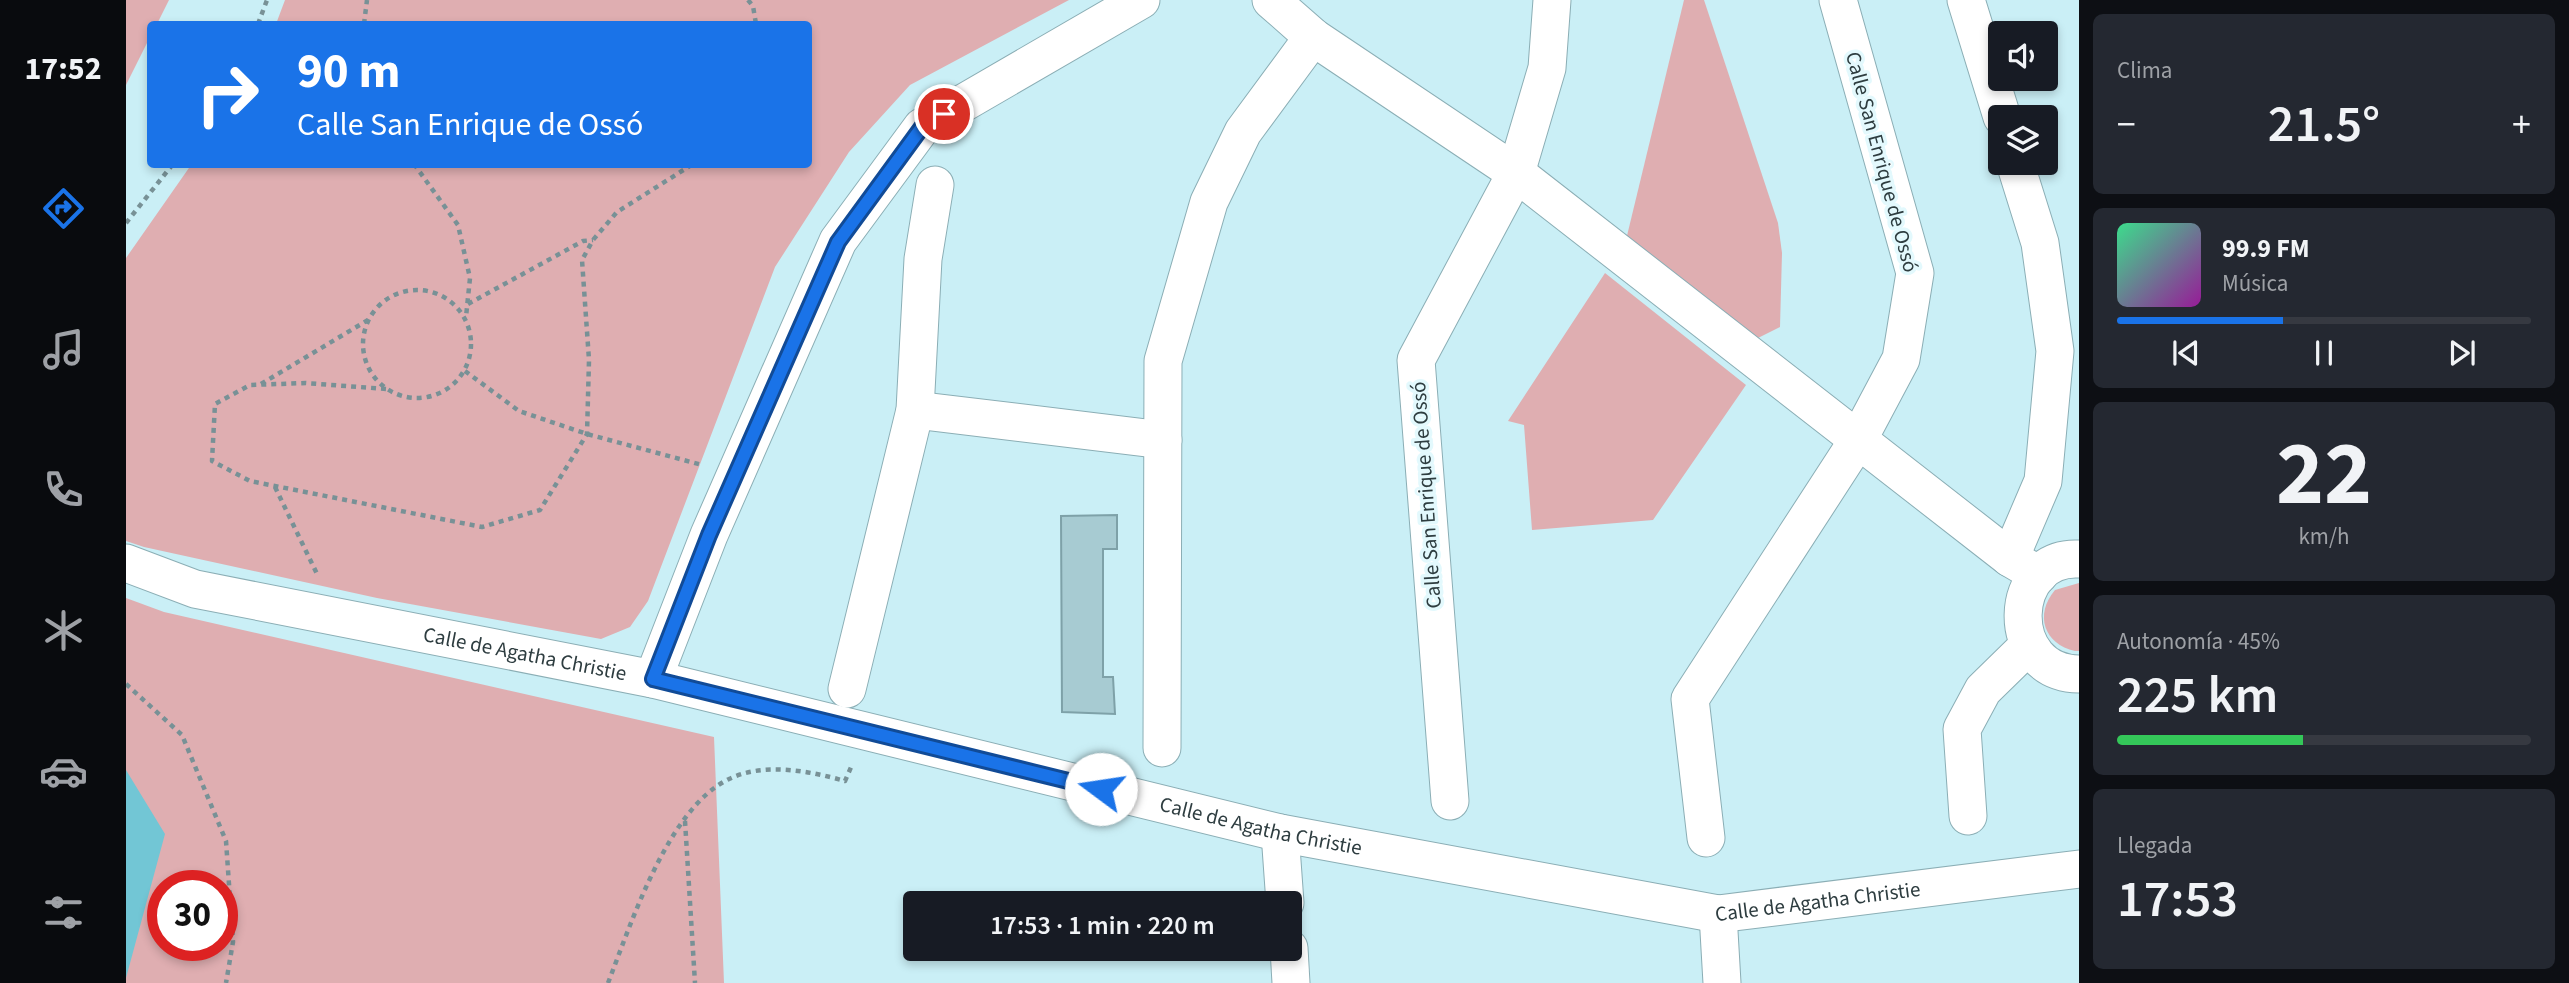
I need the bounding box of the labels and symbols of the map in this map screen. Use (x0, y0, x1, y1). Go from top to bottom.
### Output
street label: Calle San Enrique de Ossó (1838, 48, 1926, 276)
pin (914, 84, 974, 144)
street label: Calle San Enrique de Ossó (1403, 381, 1449, 609)
street label: Calle de Agatha Christie (421, 619, 629, 688)
position arrow (1064, 752, 1138, 826)
street label: Calle de Agatha Christie (1157, 789, 1364, 863)
speed limit sign: 30 (147, 870, 238, 961)
street label: Calle de Agatha Christie (1713, 874, 1922, 929)

